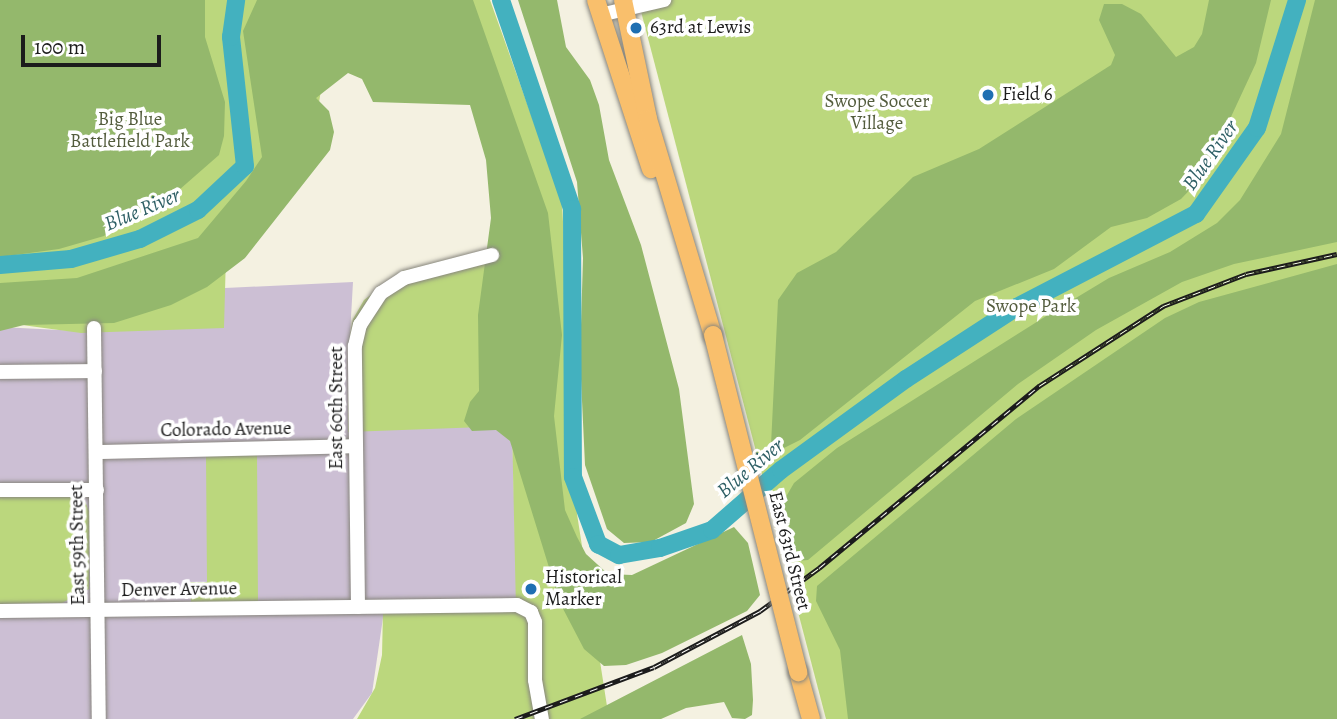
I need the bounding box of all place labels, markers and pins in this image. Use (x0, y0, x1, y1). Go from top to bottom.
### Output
place label: 63rd at Lewis (650, 17, 751, 39)
marker: 63rd at Lewis (628, 20, 644, 36)
place label: Field 6 (1002, 84, 1053, 106)
marker: Field 6 (980, 87, 996, 103)
place label: Historical Marker (545, 567, 622, 611)
marker: Historical Marker (523, 581, 539, 597)

